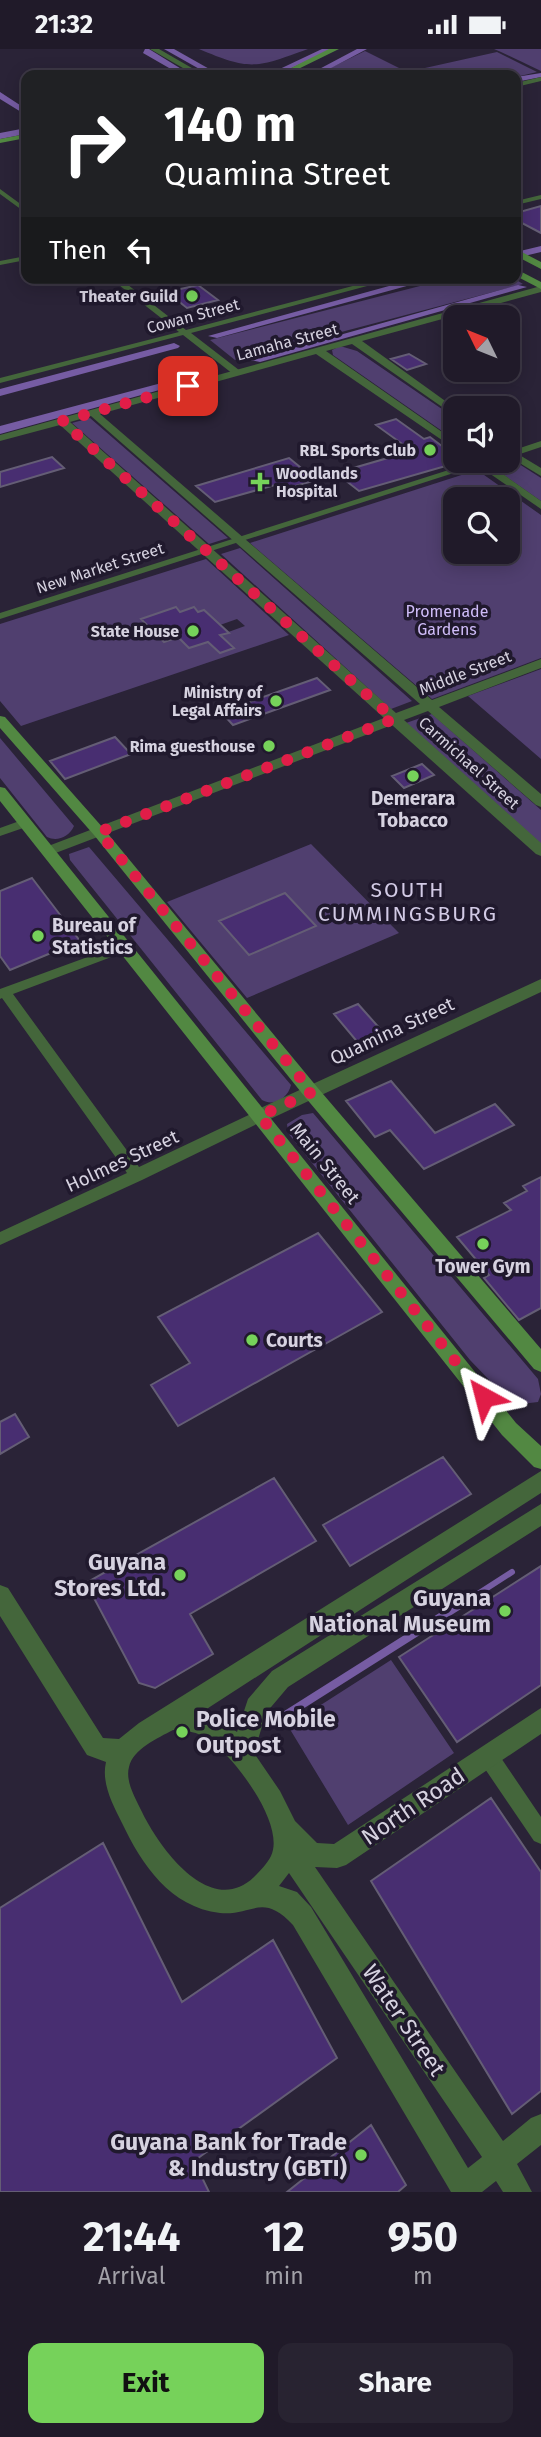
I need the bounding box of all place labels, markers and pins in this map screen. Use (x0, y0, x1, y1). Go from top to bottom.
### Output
place label: Theater Guild (80, 287, 178, 306)
marker: Theater Guild (184, 288, 200, 304)
pin (158, 356, 218, 416)
place label: RBL Sports Club (300, 441, 416, 460)
marker: RBL Sports Club (422, 442, 438, 458)
place label: Woodlands Hospital (276, 464, 358, 501)
marker: Woodlands Hospital (250, 472, 270, 492)
place label: State House (91, 622, 179, 641)
marker: State House (185, 623, 201, 639)
place label: Ministry of Legal Affairs (172, 683, 263, 720)
marker: Ministry of Legal Affairs (268, 693, 284, 709)
place label: Rima guesthouse (130, 737, 255, 756)
marker: Rima guesthouse (261, 738, 277, 754)
marker: Demerara Tobacco (405, 768, 421, 784)
place label: Demerara Tobacco (371, 787, 455, 832)
place label: Bureau of Statistics (52, 914, 138, 959)
marker: Bureau of Statistics (30, 928, 46, 944)
marker: Tower Gym (475, 1236, 491, 1252)
place label: Tower Gym (435, 1255, 531, 1278)
place label: Courts (266, 1329, 323, 1352)
marker: Courts (244, 1332, 260, 1348)
place label: Guyana Stores Ltd. (54, 1548, 166, 1602)
marker: Guyana Stores Ltd. (172, 1567, 188, 1583)
place label: Guyana National Museum (309, 1584, 491, 1638)
marker: Guyana National Museum (497, 1603, 513, 1619)
place label: Police Mobile Outpost (196, 1705, 336, 1759)
marker: Police Mobile Outpost (174, 1724, 190, 1740)
place label: Guyana Bank for Trade & Industry (GBTI) (110, 2128, 348, 2182)
marker: Guyana Bank for Trade & Industry (GBTI) (353, 2147, 369, 2163)

